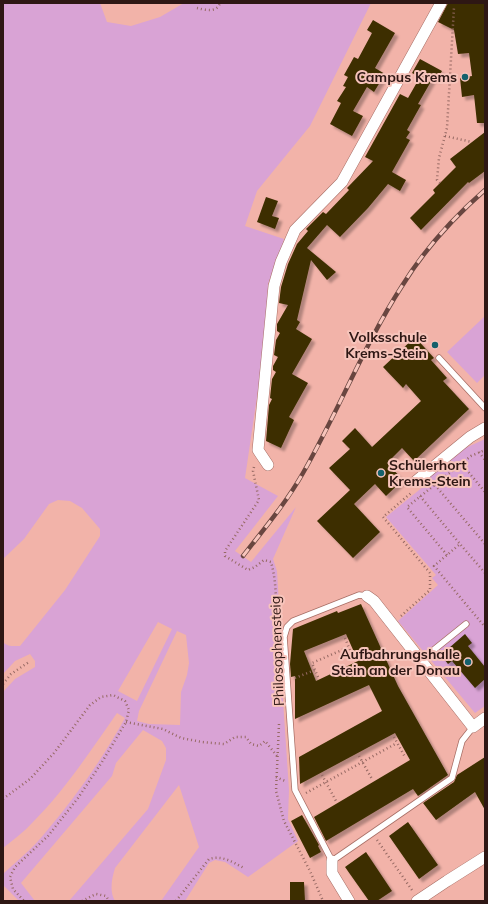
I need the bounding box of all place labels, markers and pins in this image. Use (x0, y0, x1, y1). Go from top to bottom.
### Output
place label: Campus Krems (357, 68, 457, 86)
marker: Campus Krems (460, 72, 470, 82)
place label: Volksschule Krems-Stein (345, 328, 427, 362)
marker: Volksschule Krems-Stein (430, 340, 440, 350)
place label: Schülerhort Krems-Stein (389, 456, 471, 490)
marker: Schülerhort Krems-Stein (376, 468, 386, 478)
place label: Aufbahrungshalle Stein an der Donau (331, 645, 460, 679)
marker: Aufbahrungshalle Stein an der Donau (463, 657, 473, 667)

